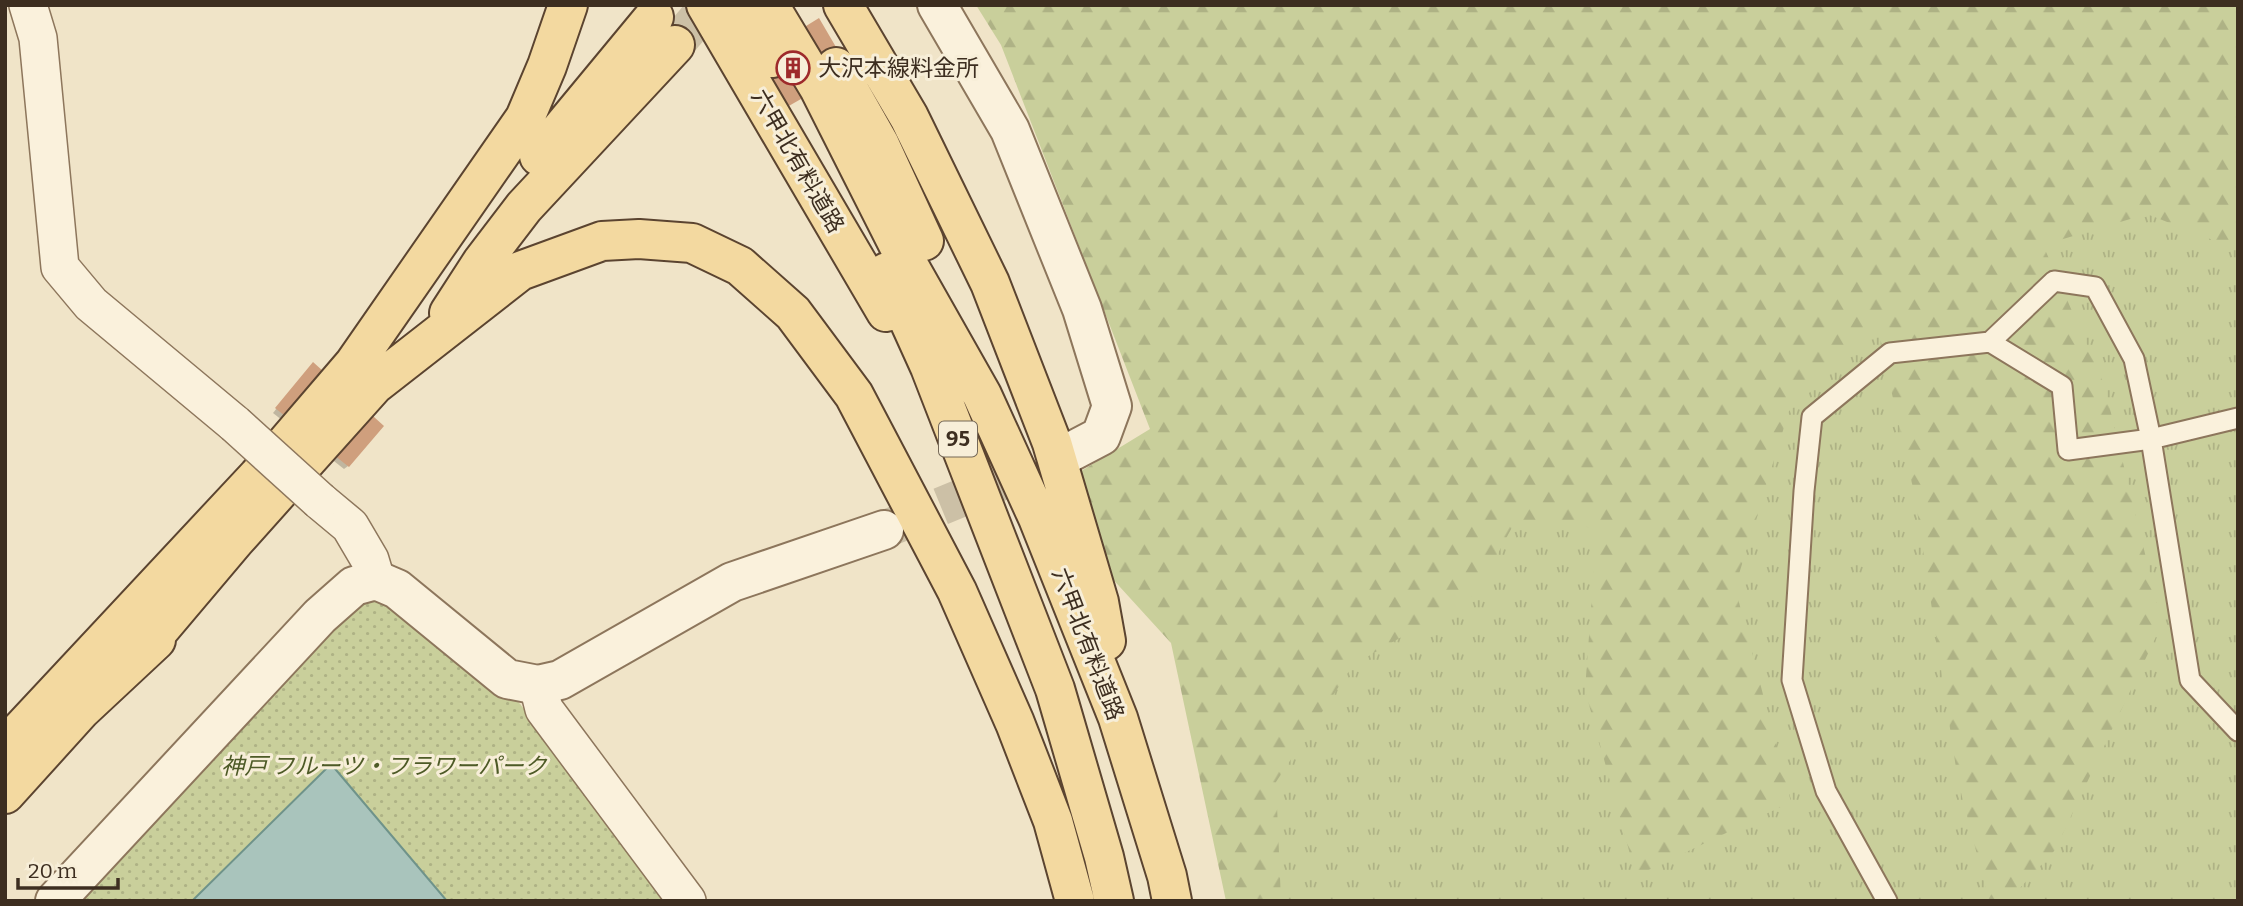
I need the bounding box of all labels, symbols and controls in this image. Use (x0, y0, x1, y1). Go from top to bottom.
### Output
building icon: 大沢本線料金所 (774, 49, 812, 87)
place label: 大沢本線料金所 (818, 54, 979, 82)
street label: 六甲北有料道路 (746, 84, 850, 238)
road number: 95 (939, 422, 977, 457)
street label: 六甲北有料道路 (1046, 564, 1130, 724)
park label: 神戸 フルーツ・フラワーパーク (221, 752, 548, 780)
scale bar (18, 846, 117, 890)
text: 20 m (28, 858, 77, 884)

